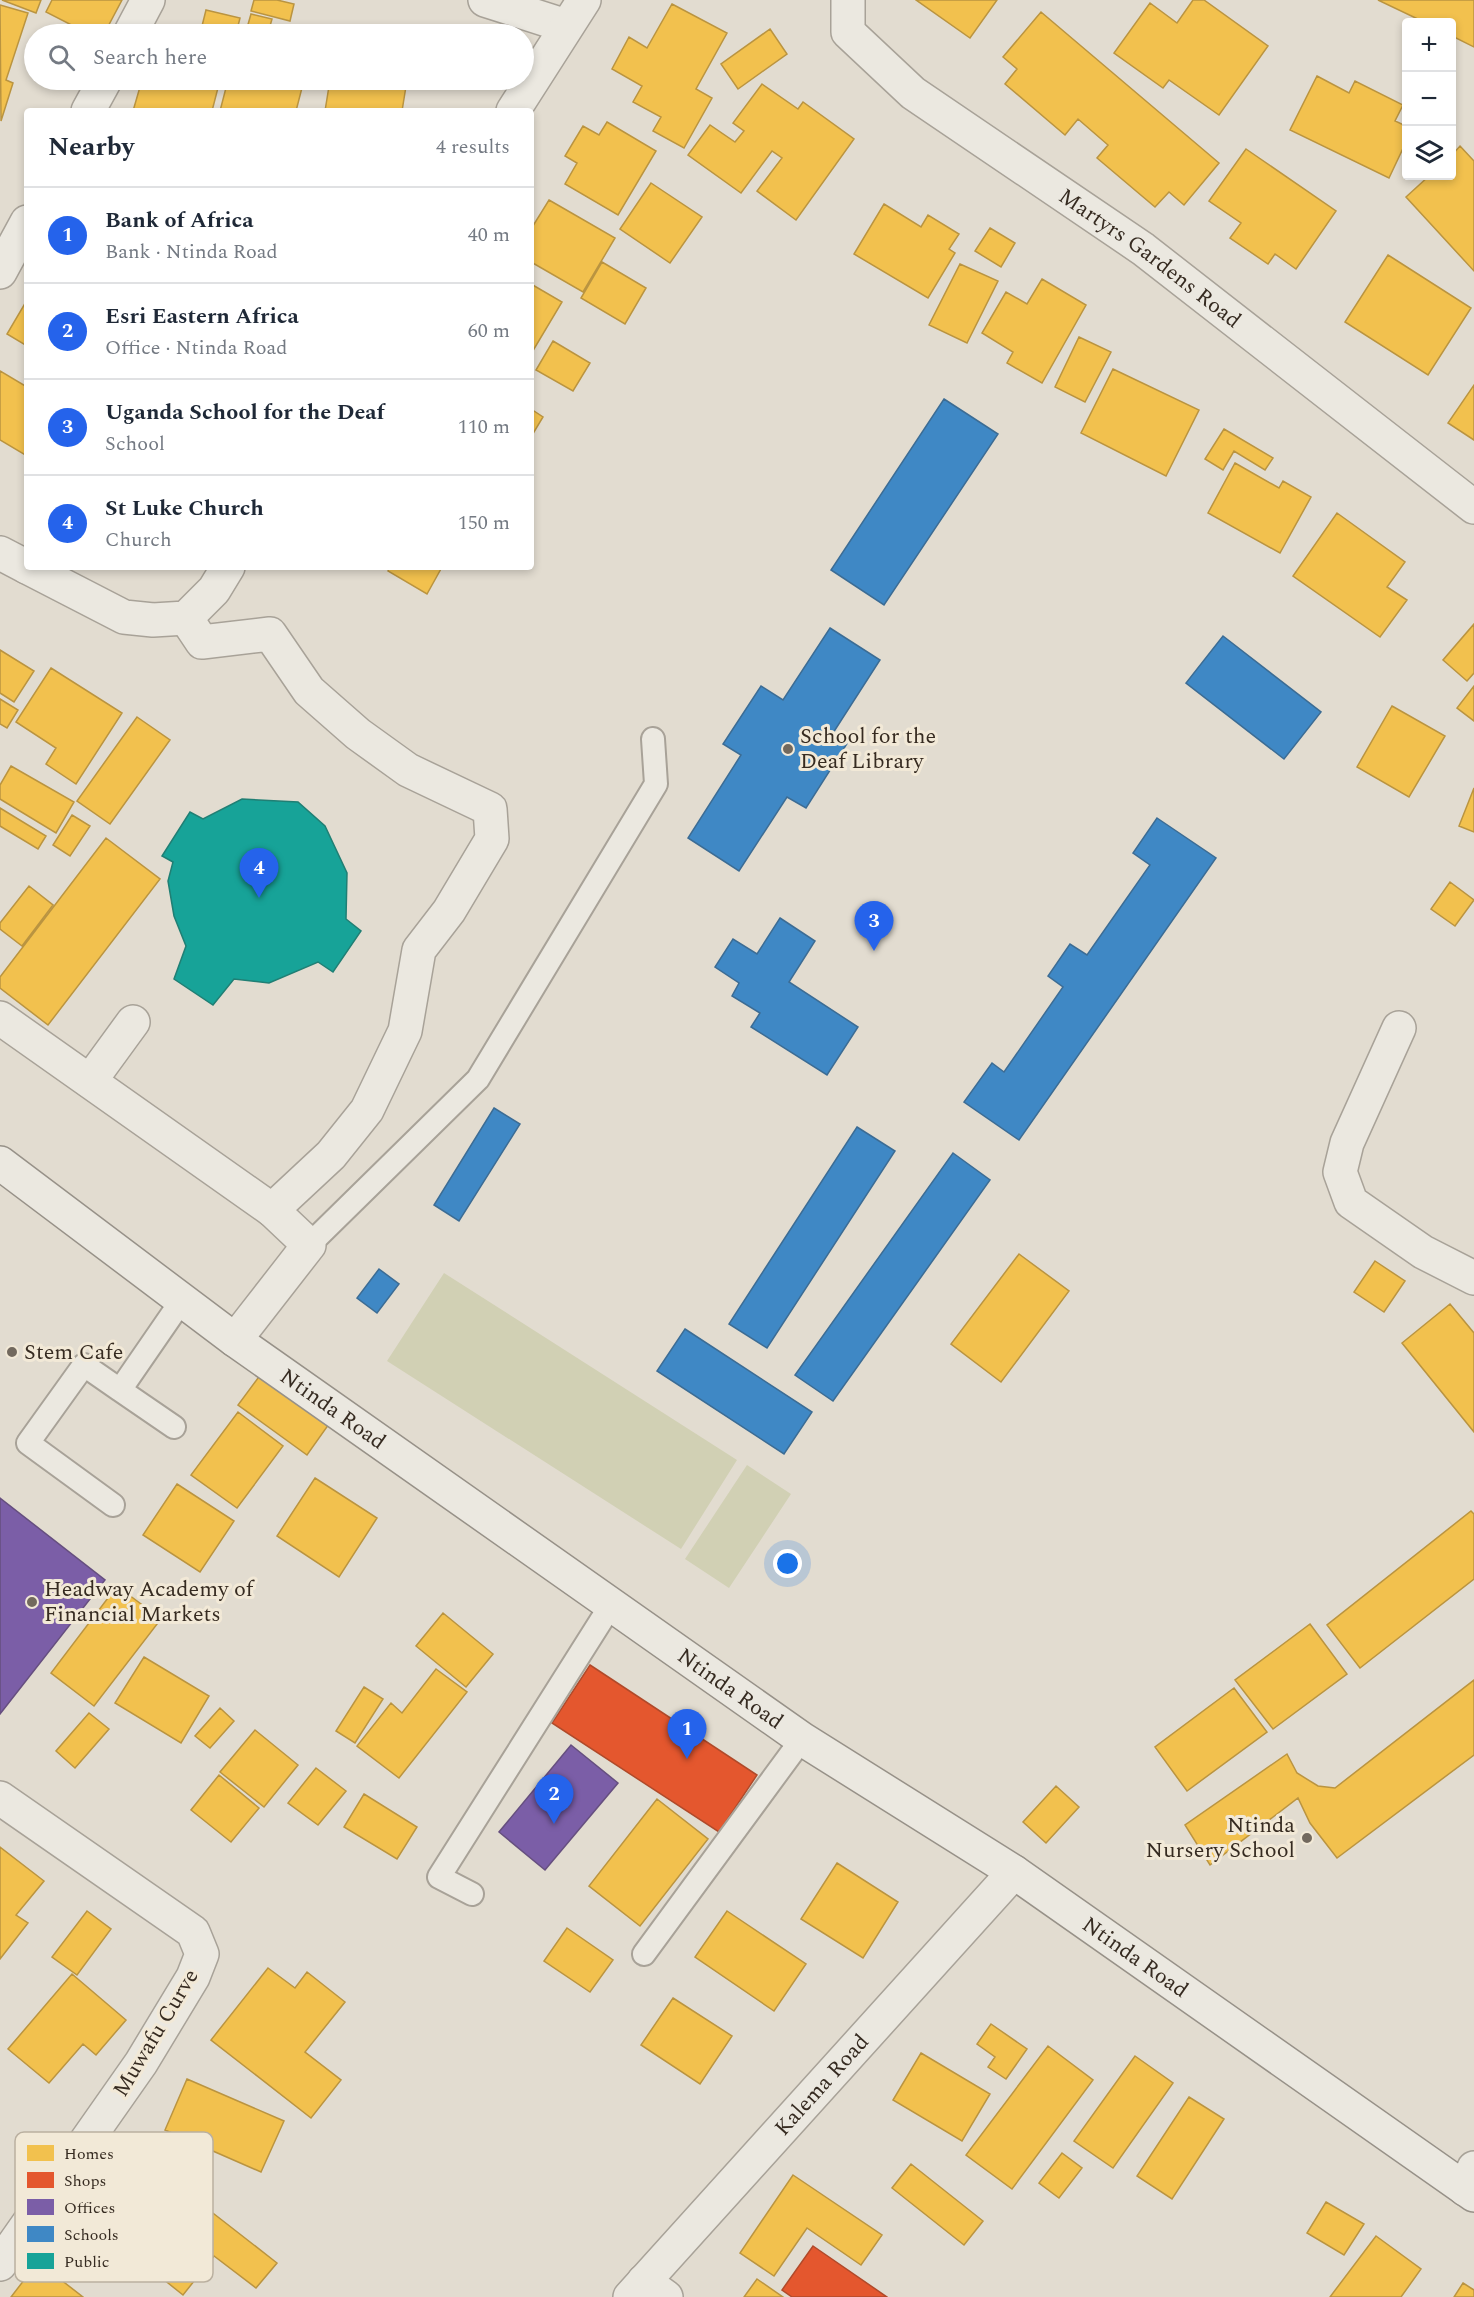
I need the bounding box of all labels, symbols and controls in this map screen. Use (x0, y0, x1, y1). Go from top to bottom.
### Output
map controls (1402, 18, 1456, 180)
button: + (1402, 18, 1456, 72)
search box (24, 24, 534, 90)
icon: search (45, 41, 78, 74)
text: Search here (93, 41, 207, 74)
button: − (1402, 72, 1456, 126)
button: layers (1402, 126, 1456, 180)
text: Nearby (48, 127, 134, 167)
text: 4 results (436, 132, 510, 162)
street label: Martyrs Gardens Road (1052, 180, 1248, 336)
text: Bank of Africa (105, 204, 253, 237)
text: 1 (62, 220, 73, 250)
text: 40 m (468, 220, 510, 250)
text: Bank · Ntinda Road (105, 237, 278, 267)
text: Esri Eastern Africa (105, 300, 299, 333)
text: 2 (62, 316, 73, 346)
text: 60 m (468, 316, 510, 346)
text: Office · Ntinda Road (105, 333, 288, 363)
text: Uganda School for the Deaf (105, 396, 385, 429)
text: 3 (62, 412, 73, 442)
text: 110 m (458, 412, 510, 442)
text: School (105, 429, 165, 459)
text: St Luke Church (105, 492, 264, 525)
text: 4 (62, 508, 73, 538)
text: 150 m (458, 508, 510, 538)
text: Church (105, 525, 172, 555)
place label: School for the Deaf Library (800, 720, 936, 778)
marker: School for the Deaf Library (781, 742, 795, 756)
pin: 4 (240, 848, 278, 898)
pin: 3 (854, 902, 894, 951)
place label: Stem Cafe (24, 1336, 123, 1369)
marker: Stem Cafe (5, 1345, 19, 1359)
street label: Ntinda Road (273, 1360, 393, 1458)
your location (773, 1549, 802, 1578)
place label: Headway Academy of Financial Markets (44, 1573, 255, 1631)
marker: Headway Academy of Financial Markets (25, 1595, 39, 1609)
street label: Ntinda Road (671, 1640, 790, 1738)
pin: 1 (668, 1710, 706, 1759)
pin: 2 (534, 1774, 574, 1824)
place label: Ntinda Nursery School (1146, 1809, 1295, 1867)
marker: Ntinda Nursery School (1300, 1831, 1314, 1845)
street label: Ntinda Road (1075, 1908, 1195, 2006)
street label: Muwafu Curve (105, 1963, 207, 2103)
street label: Kalema Road (767, 2026, 877, 2143)
legend (15, 2132, 213, 2282)
text: Homes (64, 2142, 114, 2166)
text: Shops (64, 2169, 106, 2193)
text: Offices (64, 2196, 115, 2220)
text: Schools (64, 2223, 119, 2247)
text: Public (64, 2250, 110, 2274)

